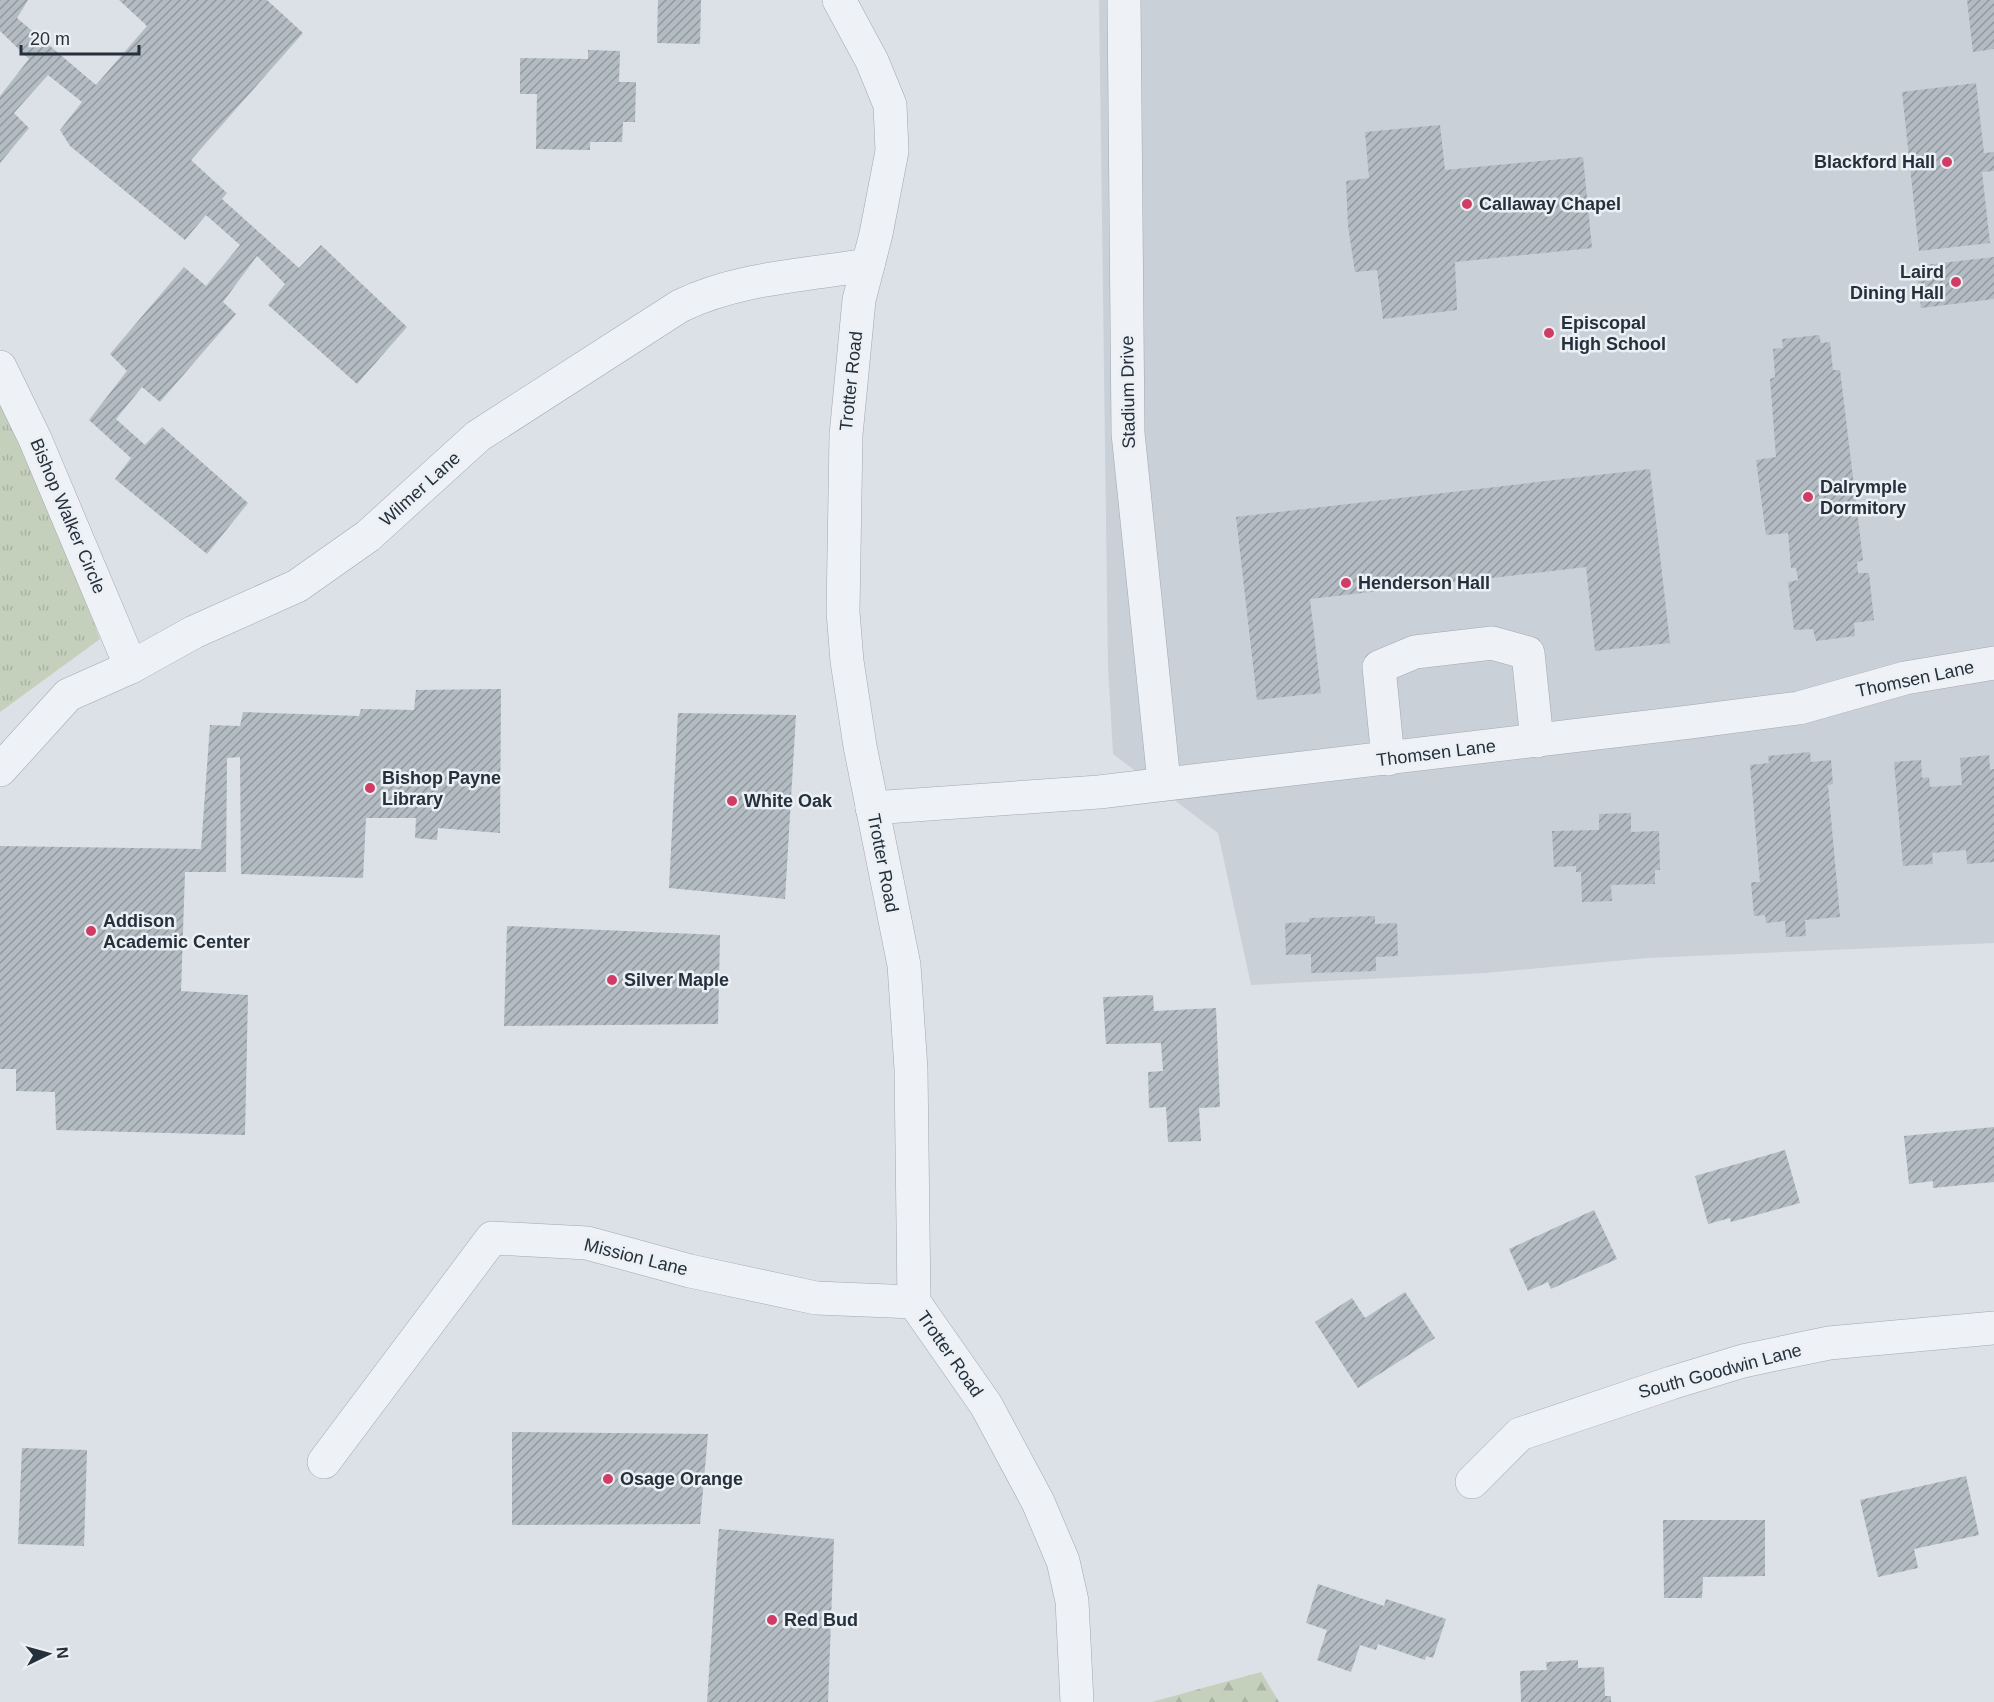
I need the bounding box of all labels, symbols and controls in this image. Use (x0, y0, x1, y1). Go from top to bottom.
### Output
scale bar (21, 18, 140, 56)
text: 20 m (30, 29, 70, 49)
place label: Blackford Hall (1814, 152, 1935, 172)
marker: Blackford Hall (1940, 155, 1954, 169)
place label: Callaway Chapel (1479, 194, 1621, 214)
marker: Callaway Chapel (1460, 197, 1474, 211)
place label: Laird Dining Hall (1850, 262, 1944, 303)
marker: Laird Dining Hall (1949, 275, 1963, 289)
place label: Episcopal High School (1561, 313, 1666, 354)
marker: Episcopal High School (1542, 326, 1556, 340)
street label: Trotter Road (836, 330, 866, 432)
street label: Stadium Drive (1117, 335, 1139, 449)
street label: Bishop Walker Circle (26, 436, 110, 596)
street label: Wilmer Lane (376, 448, 464, 530)
place label: Dalrymple Dormitory (1820, 477, 1907, 518)
marker: Dalrymple Dormitory (1801, 490, 1815, 504)
place label: Henderson Hall (1358, 573, 1490, 593)
marker: Henderson Hall (1339, 576, 1353, 590)
street label: Thomsen Lane (1854, 657, 1976, 701)
street label: Thomsen Lane (1375, 736, 1497, 770)
place label: Bishop Payne Library (382, 768, 501, 809)
marker: Bishop Payne Library (363, 781, 377, 795)
place label: White Oak (744, 791, 833, 811)
marker: White Oak (725, 794, 739, 808)
street label: Trotter Road (864, 812, 902, 914)
place label: Addison Academic Center (103, 911, 250, 952)
marker: Addison Academic Center (84, 924, 98, 938)
place label: Silver Maple (624, 970, 729, 990)
marker: Silver Maple (605, 973, 619, 987)
street label: Mission Lane (582, 1234, 690, 1280)
street label: Trotter Road (913, 1307, 987, 1401)
street label: South Goodwin Lane (1636, 1340, 1804, 1402)
place label: Osage Orange (620, 1469, 743, 1489)
marker: Osage Orange (601, 1472, 615, 1486)
place label: Red Bud (784, 1610, 858, 1630)
marker: Red Bud (765, 1613, 779, 1627)
north arrow (18, 1624, 78, 1684)
text: N (53, 1646, 71, 1659)

